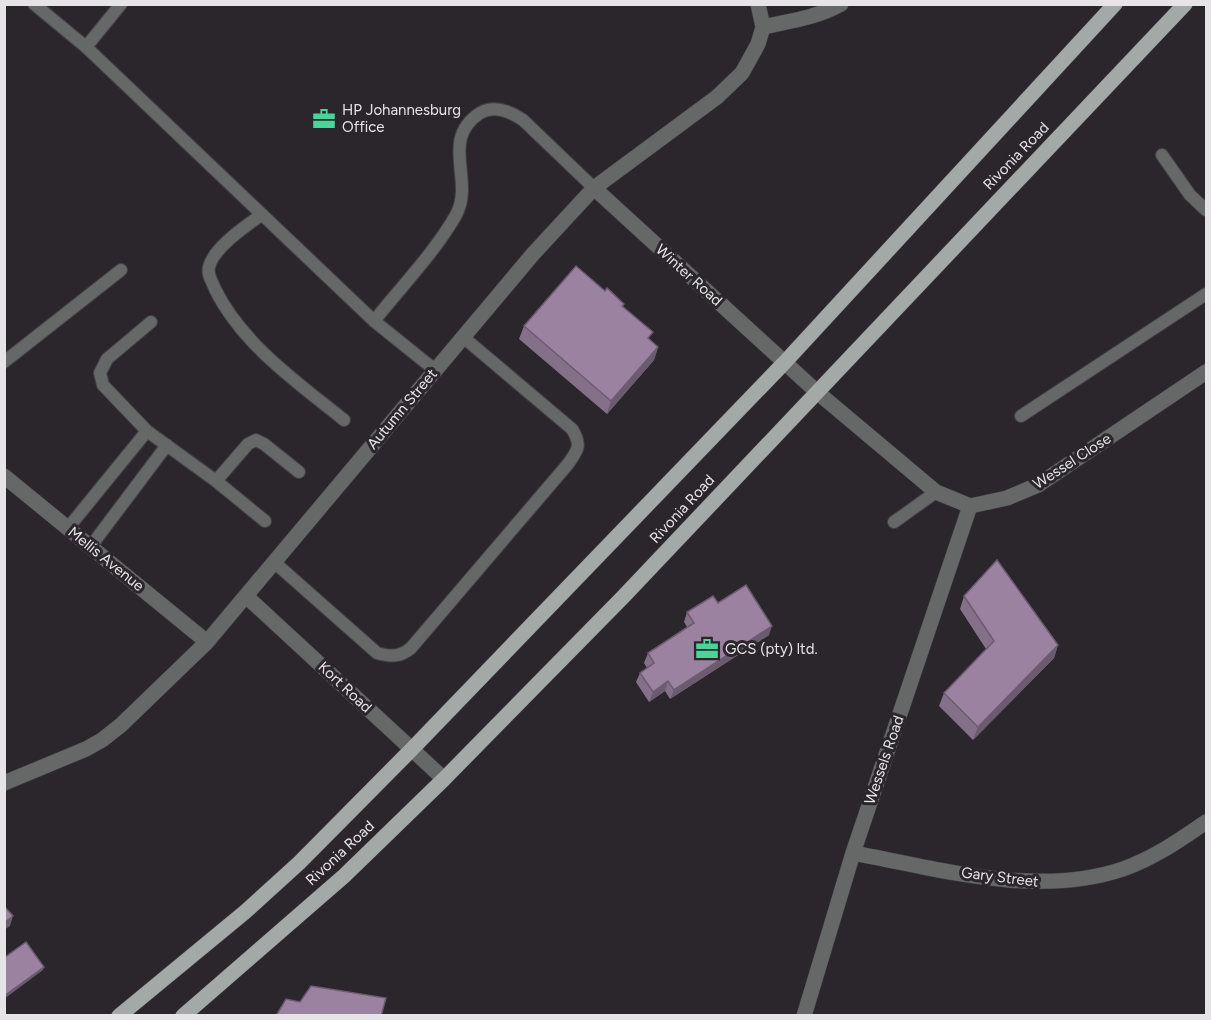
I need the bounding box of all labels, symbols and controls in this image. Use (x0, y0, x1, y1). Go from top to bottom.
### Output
place label: HP Johannesburg Office (342, 101, 461, 136)
office icon: HP Johannesburg Office (311, 106, 337, 132)
street label: Rivonia Road (979, 118, 1053, 194)
street label: Winter Road (652, 240, 726, 310)
street label: Autumn Street (363, 365, 441, 453)
street label: Wessel Close (1030, 429, 1114, 493)
street label: Rivonia Road (646, 471, 718, 547)
street label: Mellis Avenue (64, 523, 148, 595)
office icon: GCS (pty) ltd. (694, 636, 720, 662)
place label: GCS (pty) ltd. (725, 640, 818, 658)
street label: Kort Road (314, 658, 376, 716)
street label: Wessels Road (860, 713, 908, 807)
street label: Rivonia Road (302, 817, 378, 889)
street label: Gary Street (960, 863, 1040, 891)

